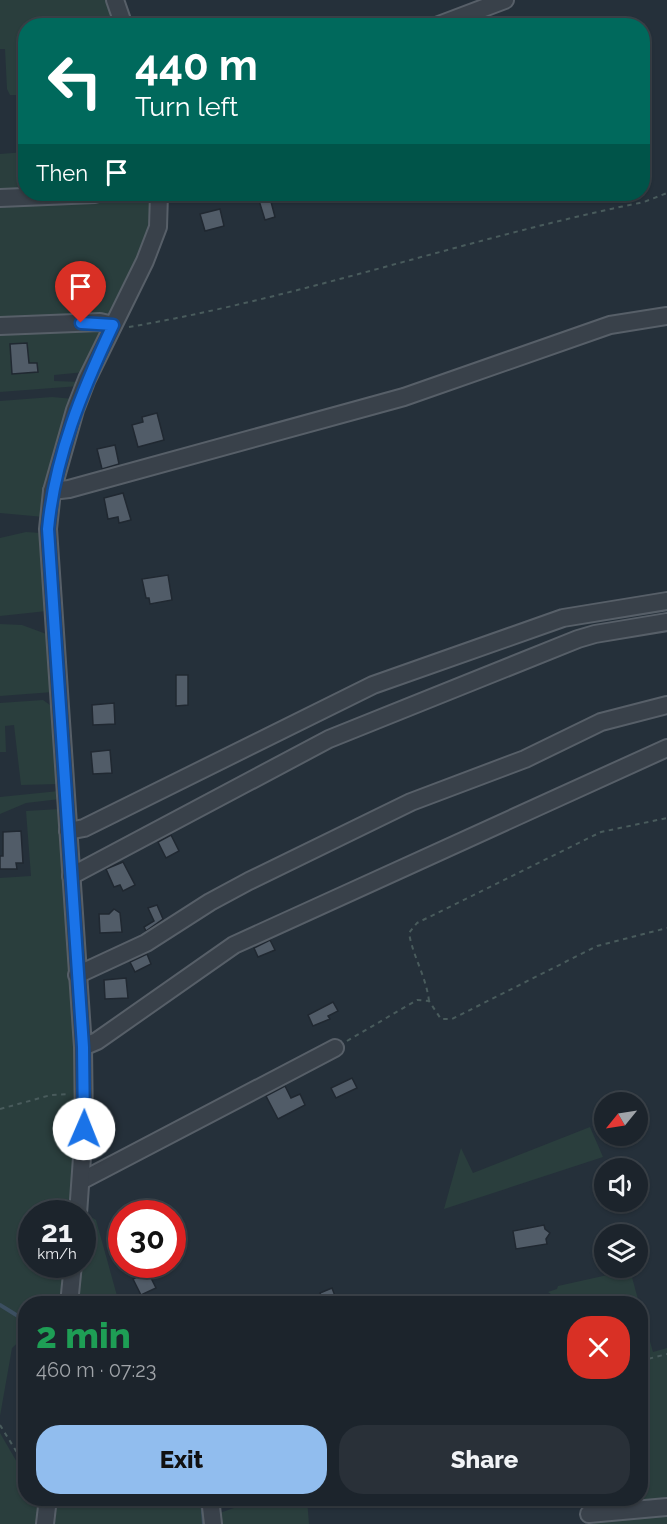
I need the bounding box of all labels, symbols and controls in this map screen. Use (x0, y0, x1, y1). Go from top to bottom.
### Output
text: 440 m (135, 41, 258, 90)
icon: left (36, 42, 114, 120)
text: Turn left (135, 91, 238, 122)
icon: arrive (100, 156, 133, 189)
text: Then (36, 160, 88, 186)
pin (55, 261, 106, 323)
icon: arrive (64, 270, 97, 303)
north arrow (594, 1092, 648, 1146)
map controls (594, 1092, 648, 1278)
position arrow (52, 1097, 116, 1161)
button: sound (594, 1158, 648, 1212)
speed limit sign: 30 (108, 1200, 186, 1278)
text: 21 (41, 1214, 73, 1249)
button: layers (594, 1224, 648, 1278)
text: km/h (37, 1245, 77, 1263)
text: 2 min (36, 1314, 131, 1356)
button: close (567, 1316, 630, 1379)
text: 460 m · 07:23 (36, 1358, 156, 1382)
button: Exit (36, 1425, 327, 1494)
button: Share (339, 1425, 630, 1494)

